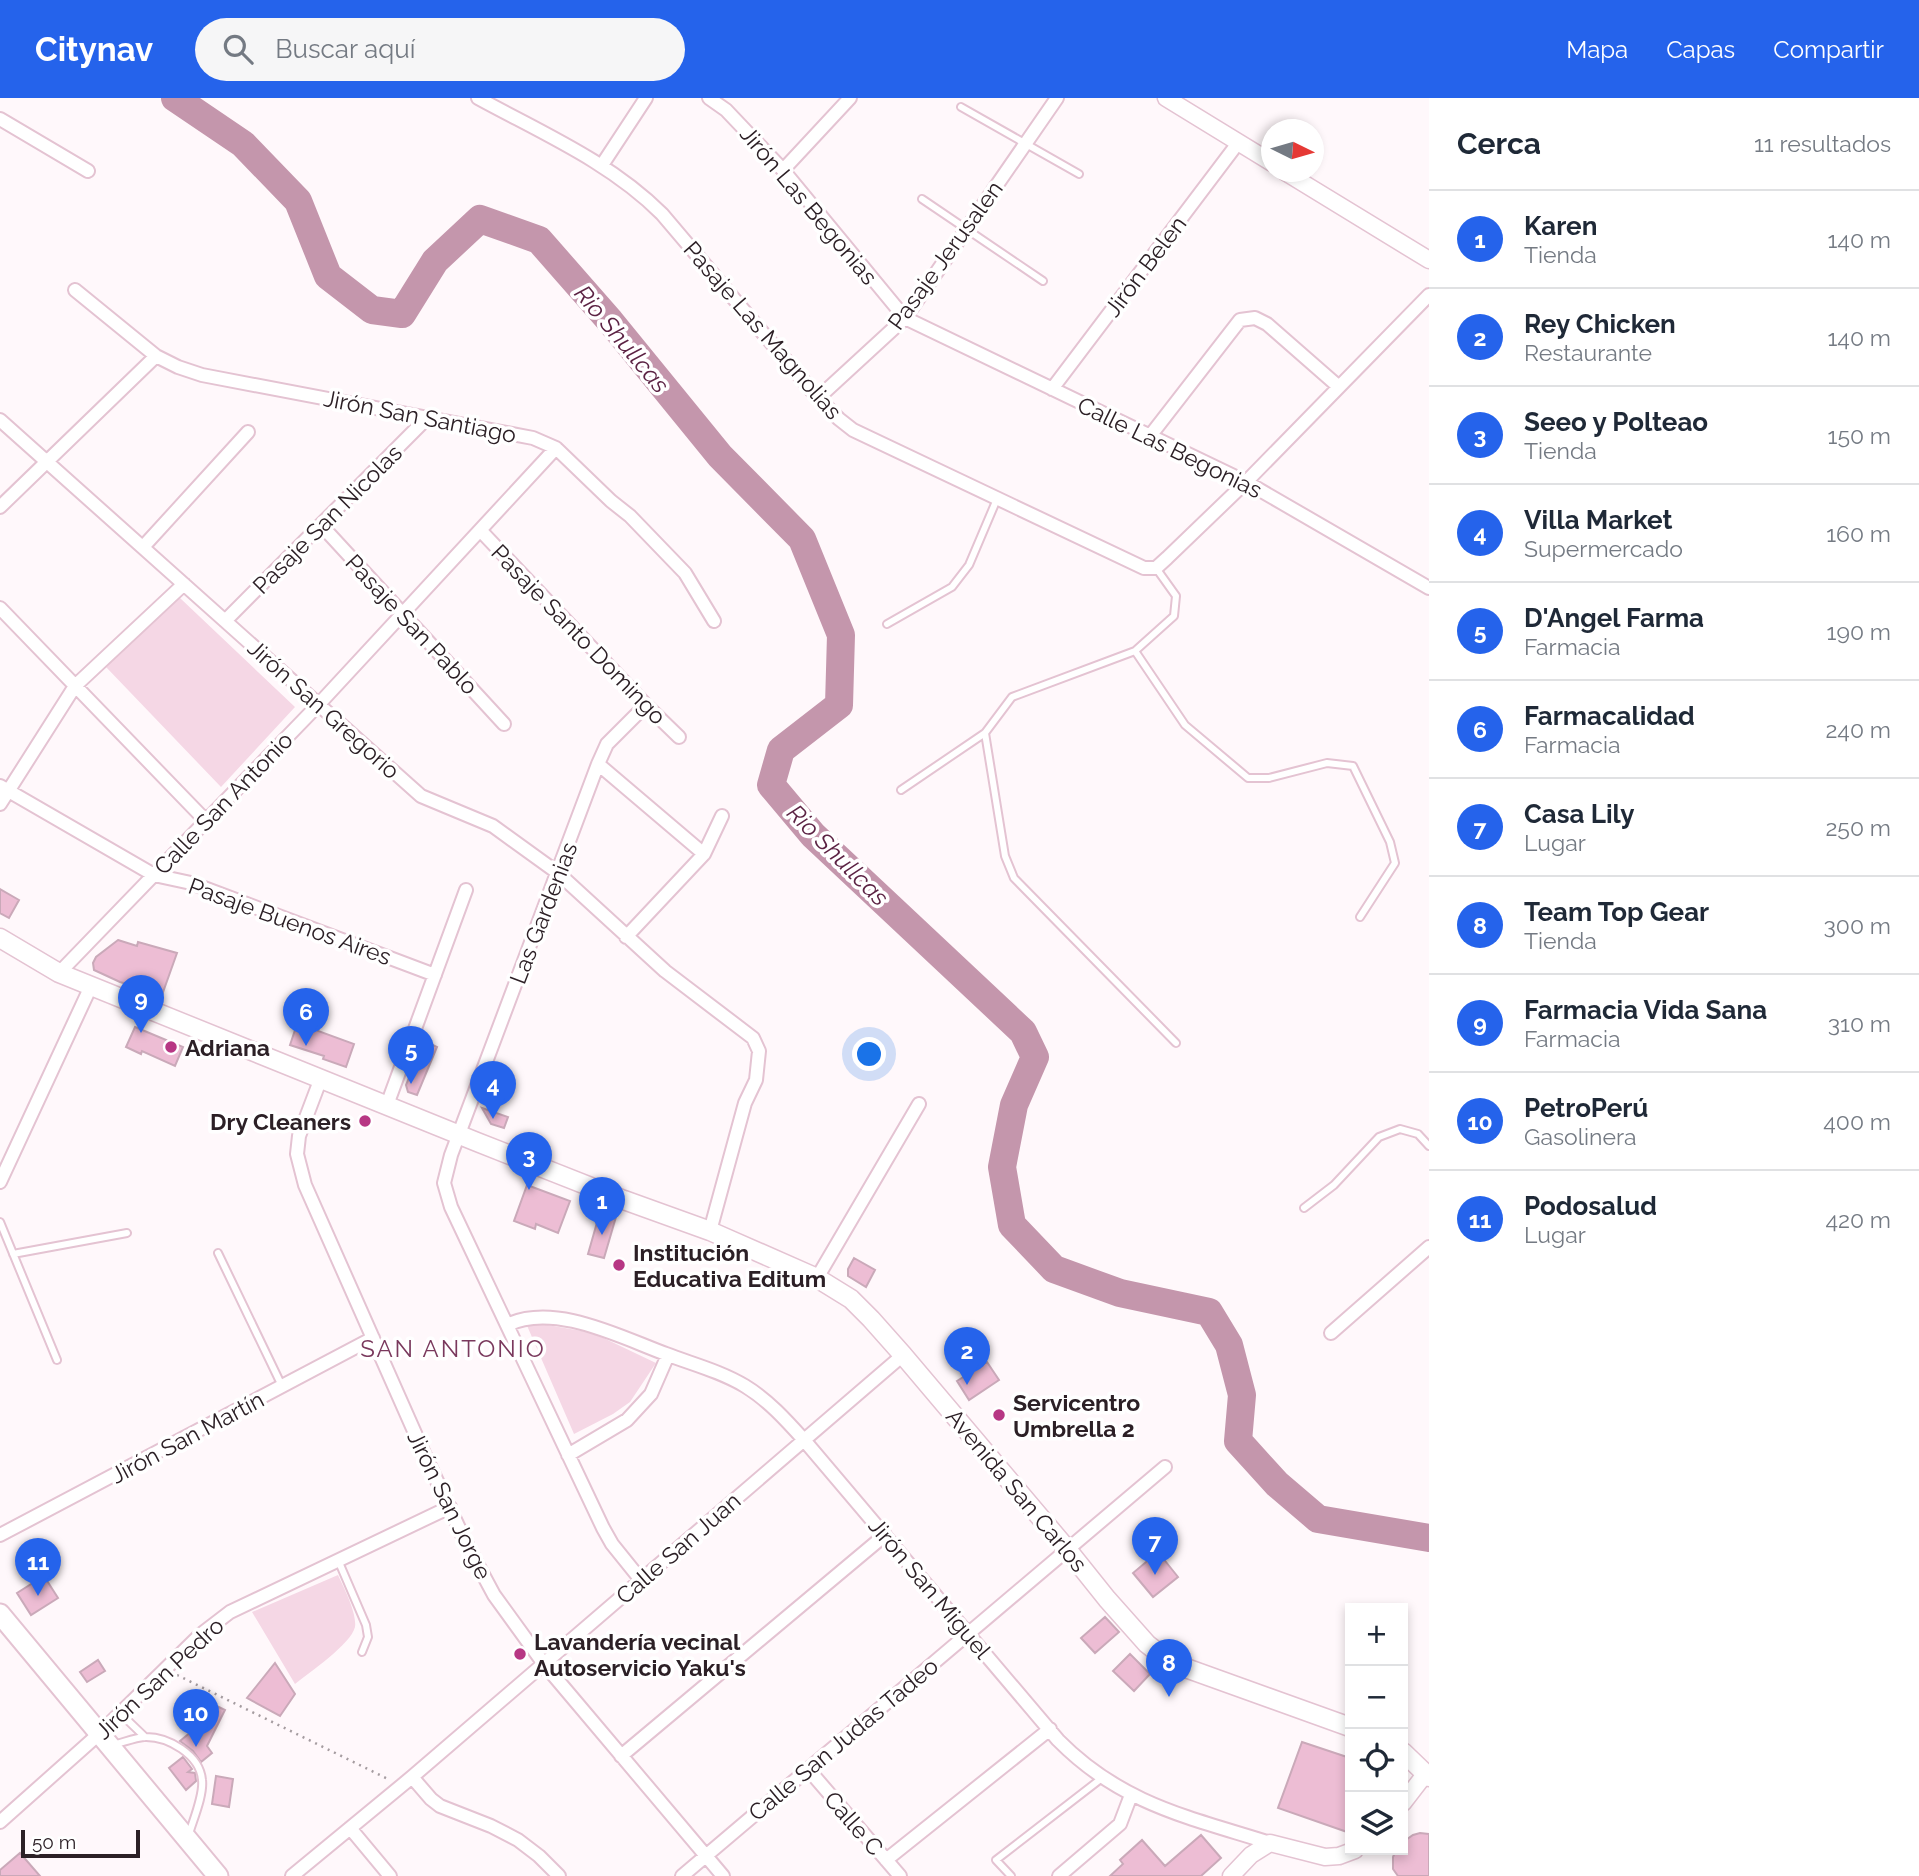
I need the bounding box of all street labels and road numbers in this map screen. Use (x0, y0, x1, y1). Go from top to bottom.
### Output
street label: Jirón Las Begonias (735, 120, 883, 290)
street label: Pasaje Jerusalen (882, 175, 1008, 335)
street label: Jirón Belen (1098, 210, 1192, 322)
street label: Pasaje Las Magnolias (678, 236, 848, 424)
street label: Jirón San Santiago (321, 384, 519, 448)
street label: Calle Las Begonias (1073, 391, 1267, 503)
street label: Pasaje San Nicolas (247, 439, 407, 599)
street label: Pasaje Santo Domingo (486, 539, 672, 729)
street label: Pasaje San Pablo (340, 548, 484, 700)
street label: Jirón San Gregorio (243, 634, 405, 784)
street label: Calle San Antonio (148, 726, 298, 880)
street label: Las Gardenias (504, 838, 582, 988)
street label: Pasaje Buenos Aires (185, 872, 395, 970)
street label: Jirón San Martín (106, 1385, 268, 1489)
street label: Avenida San Carlos (941, 1403, 1093, 1577)
street label: Jirón San Jorge (402, 1426, 498, 1584)
street label: Calle San Juan (610, 1487, 746, 1609)
street label: Jirón San Miguel (863, 1512, 997, 1664)
street label: Jirón San Pedro (89, 1612, 229, 1744)
street label: Calle San Judas Tadeo (743, 1652, 943, 1826)
street label: Calle C (819, 1785, 889, 1861)

